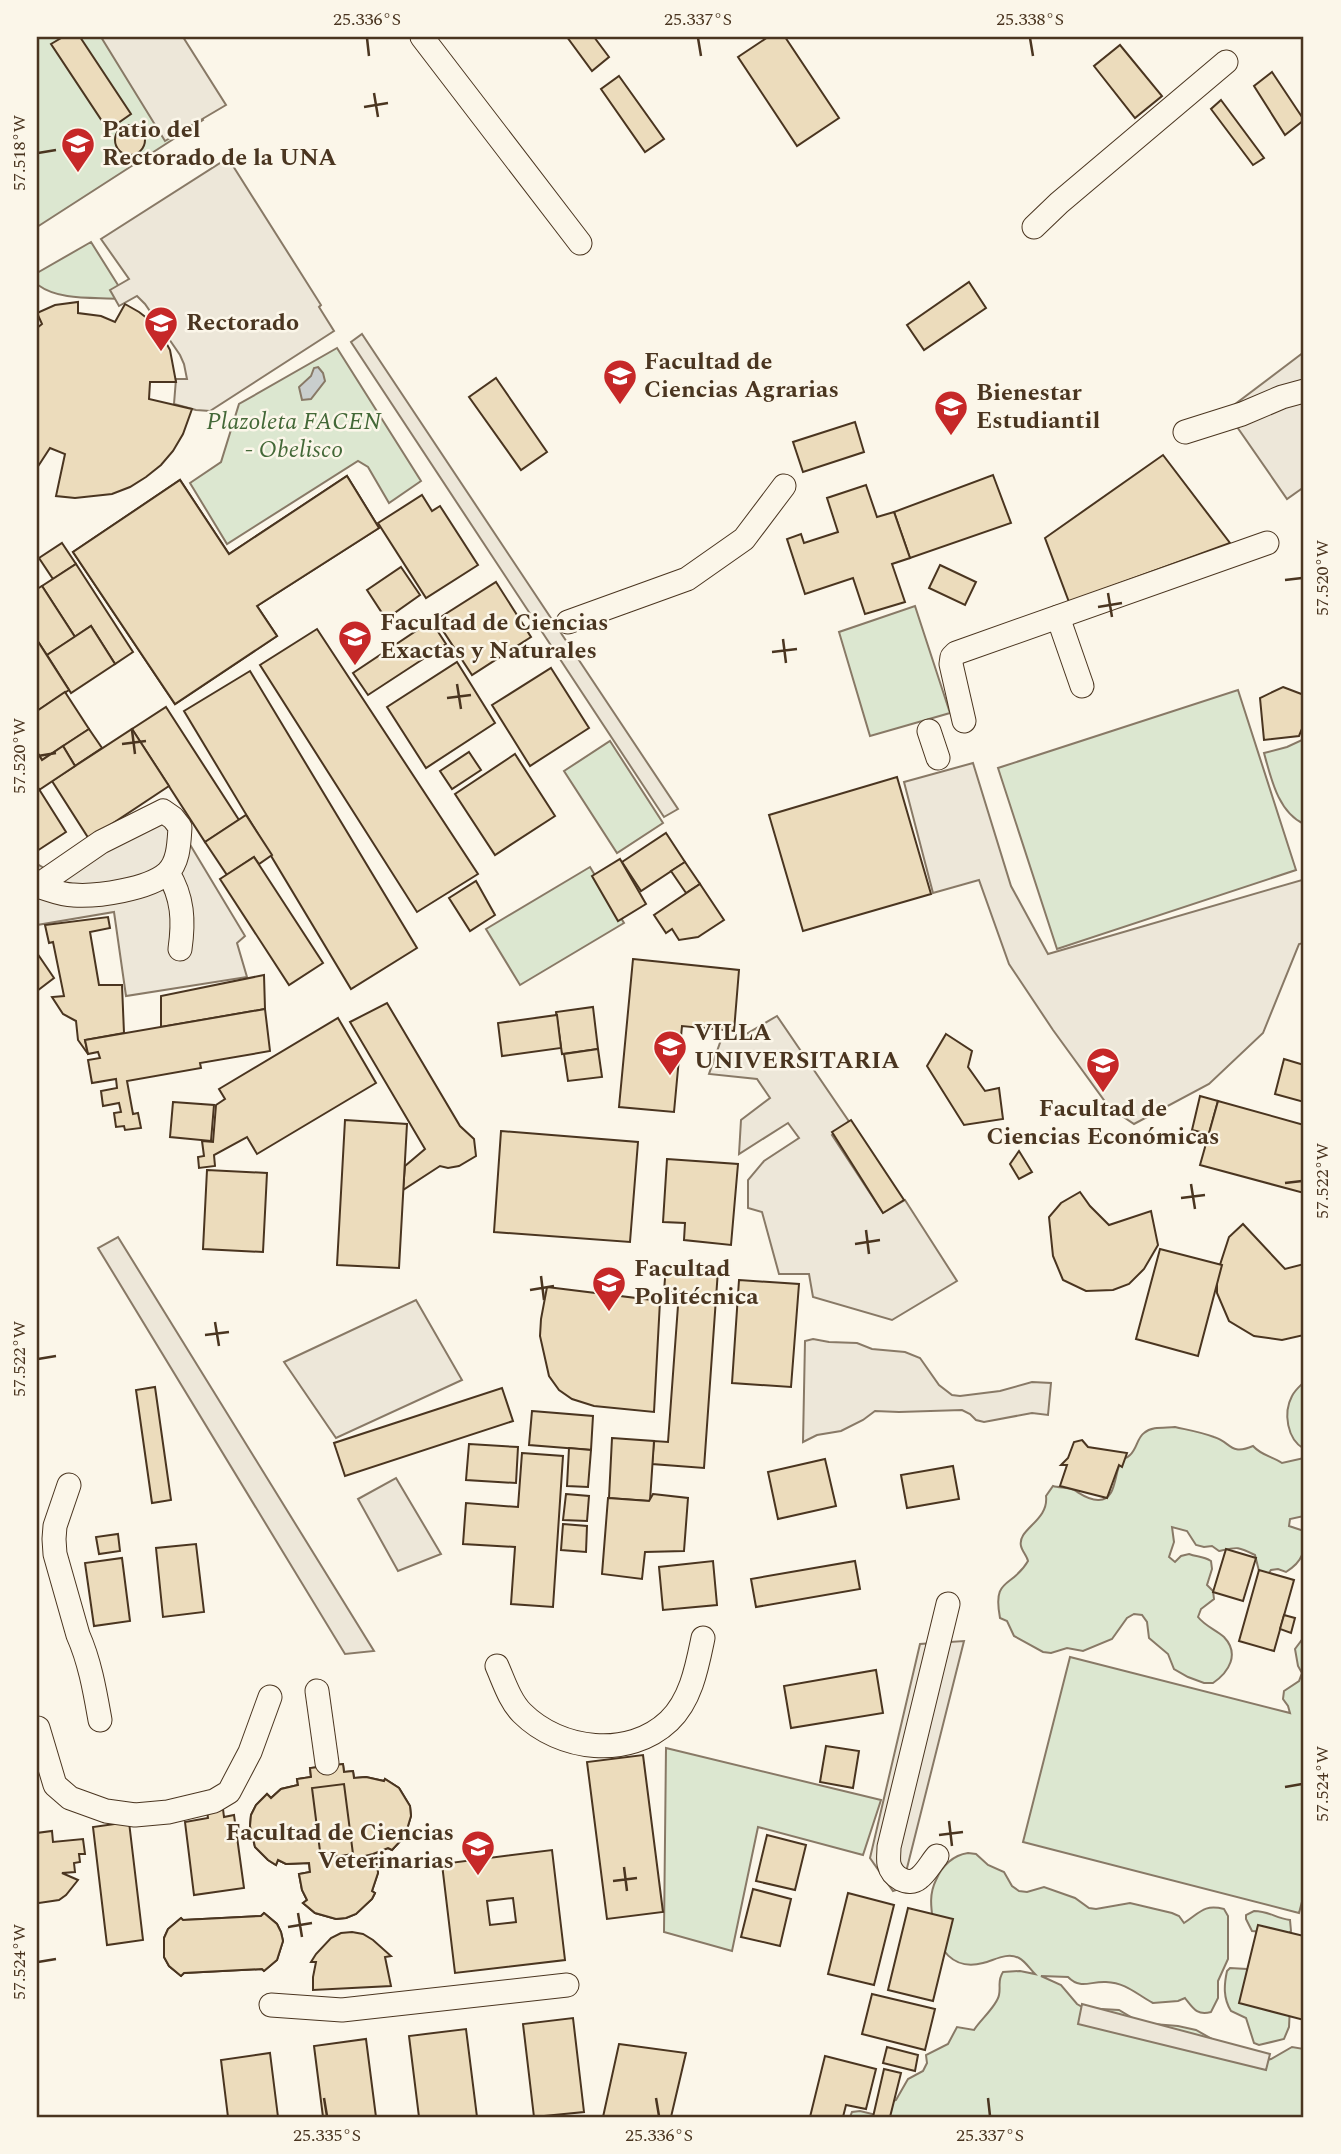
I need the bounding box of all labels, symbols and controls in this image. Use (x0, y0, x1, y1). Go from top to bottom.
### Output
text: 25.336°S (333, 6, 401, 33)
text: 25.337°S (664, 6, 732, 33)
text: 25.338°S (996, 6, 1064, 33)
place label: Patio del Rectorado de la UNA (102, 112, 337, 176)
text: 57.518°W (6, 115, 33, 191)
school or university icon: Patio del Rectorado de la UNA (59, 125, 97, 174)
school or university icon: Rectorado (142, 304, 180, 353)
place label: Rectorado (186, 305, 299, 341)
place label: Facultad de Ciencias Agrarias (644, 344, 839, 408)
school or university icon: Facultad de Ciencias Agrarias (601, 357, 639, 406)
place label: Bienestar Estudiantil (976, 375, 1101, 439)
school or university icon: Bienestar Estudiantil (932, 388, 970, 437)
park label: Plazoleta FACEN - Obelisco (206, 404, 382, 468)
text: 57.520°W (1309, 540, 1336, 616)
place label: Facultad de Ciencias Exactas y Naturales (380, 605, 609, 669)
school or university icon: Facultad de Ciencias Exactas y Naturales (336, 618, 374, 667)
text: 57.520°W (6, 718, 33, 794)
place label: VILLA UNIVERSITARIA (694, 1015, 900, 1079)
school or university icon: VILLA UNIVERSITARIA (651, 1028, 689, 1077)
school or university icon: Facultad de Ciencias Económicas (1084, 1045, 1122, 1094)
place label: Facultad de Ciencias Económicas (986, 1091, 1220, 1155)
text: 57.522°W (1309, 1143, 1336, 1219)
place label: Facultad Politécnica (634, 1251, 759, 1315)
school or university icon: Facultad Politécnica (590, 1264, 628, 1313)
text: 57.522°W (6, 1321, 33, 1397)
text: 57.524°W (1309, 1746, 1336, 1822)
place label: Facultad de Ciencias Veterinarias (225, 1815, 454, 1879)
school or university icon: Facultad de Ciencias Veterinarias (459, 1828, 497, 1877)
text: 57.524°W (6, 1924, 33, 2000)
text: 25.335°S (293, 2122, 361, 2149)
text: 25.336°S (625, 2122, 693, 2149)
text: 25.337°S (956, 2122, 1024, 2149)

